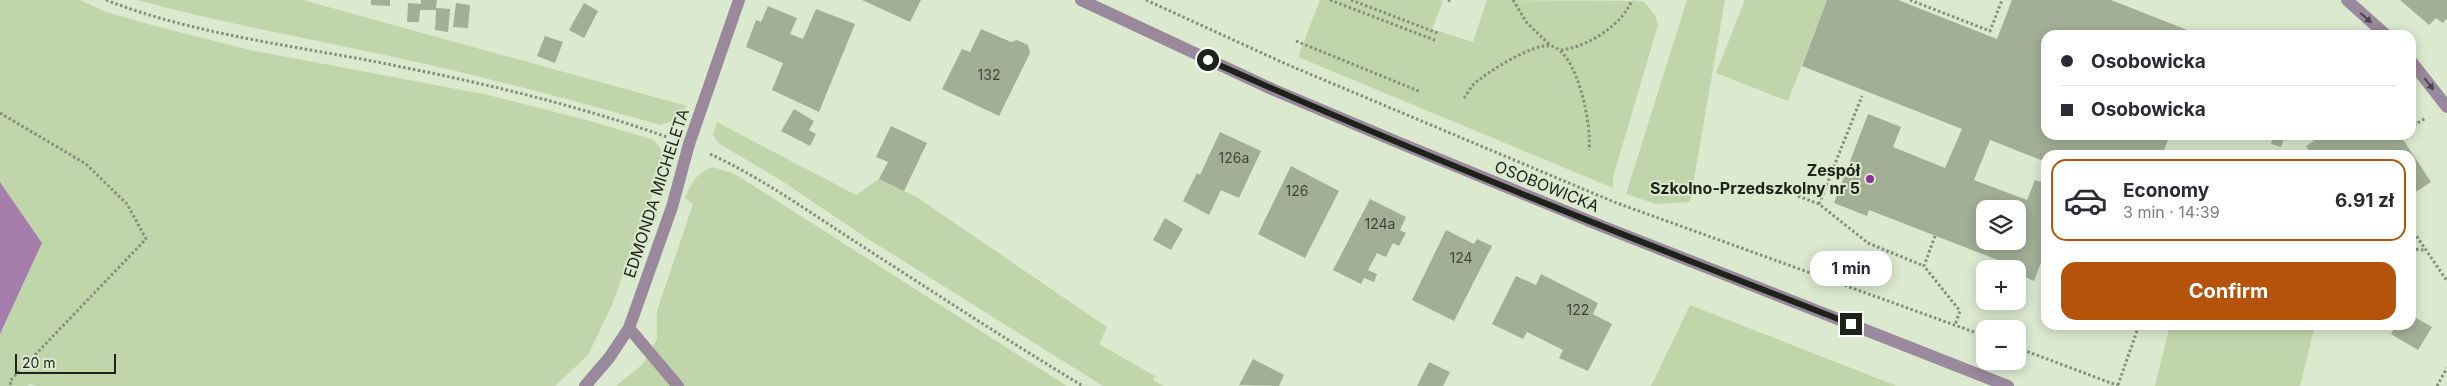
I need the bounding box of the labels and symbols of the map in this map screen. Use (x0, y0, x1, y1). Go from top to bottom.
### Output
one-way arrow (2360, 12, 2373, 23)
route start (1197, 49, 1219, 71)
house number: 132 (978, 66, 1000, 83)
one-way arrow (2424, 77, 2435, 90)
street label: EDMONDA MICHELETA (619, 106, 693, 280)
house number: 126a (1219, 149, 1249, 166)
street label: OSOBOWICKA (1492, 156, 1602, 216)
place label: Zespół Szkolno-Przedszkolny nr 5 (1650, 160, 1861, 198)
marker: Zespół Szkolno-Przedszkolny nr 5 (1864, 173, 1876, 185)
house number: 126 (1286, 182, 1308, 199)
house number: 124a (1365, 215, 1395, 232)
house number: 124 (1449, 249, 1473, 266)
callout: 1 min (1810, 252, 1892, 286)
house number: 122 (1567, 301, 1589, 318)
route end (1840, 313, 1862, 335)
scale bar (15, 351, 116, 374)

